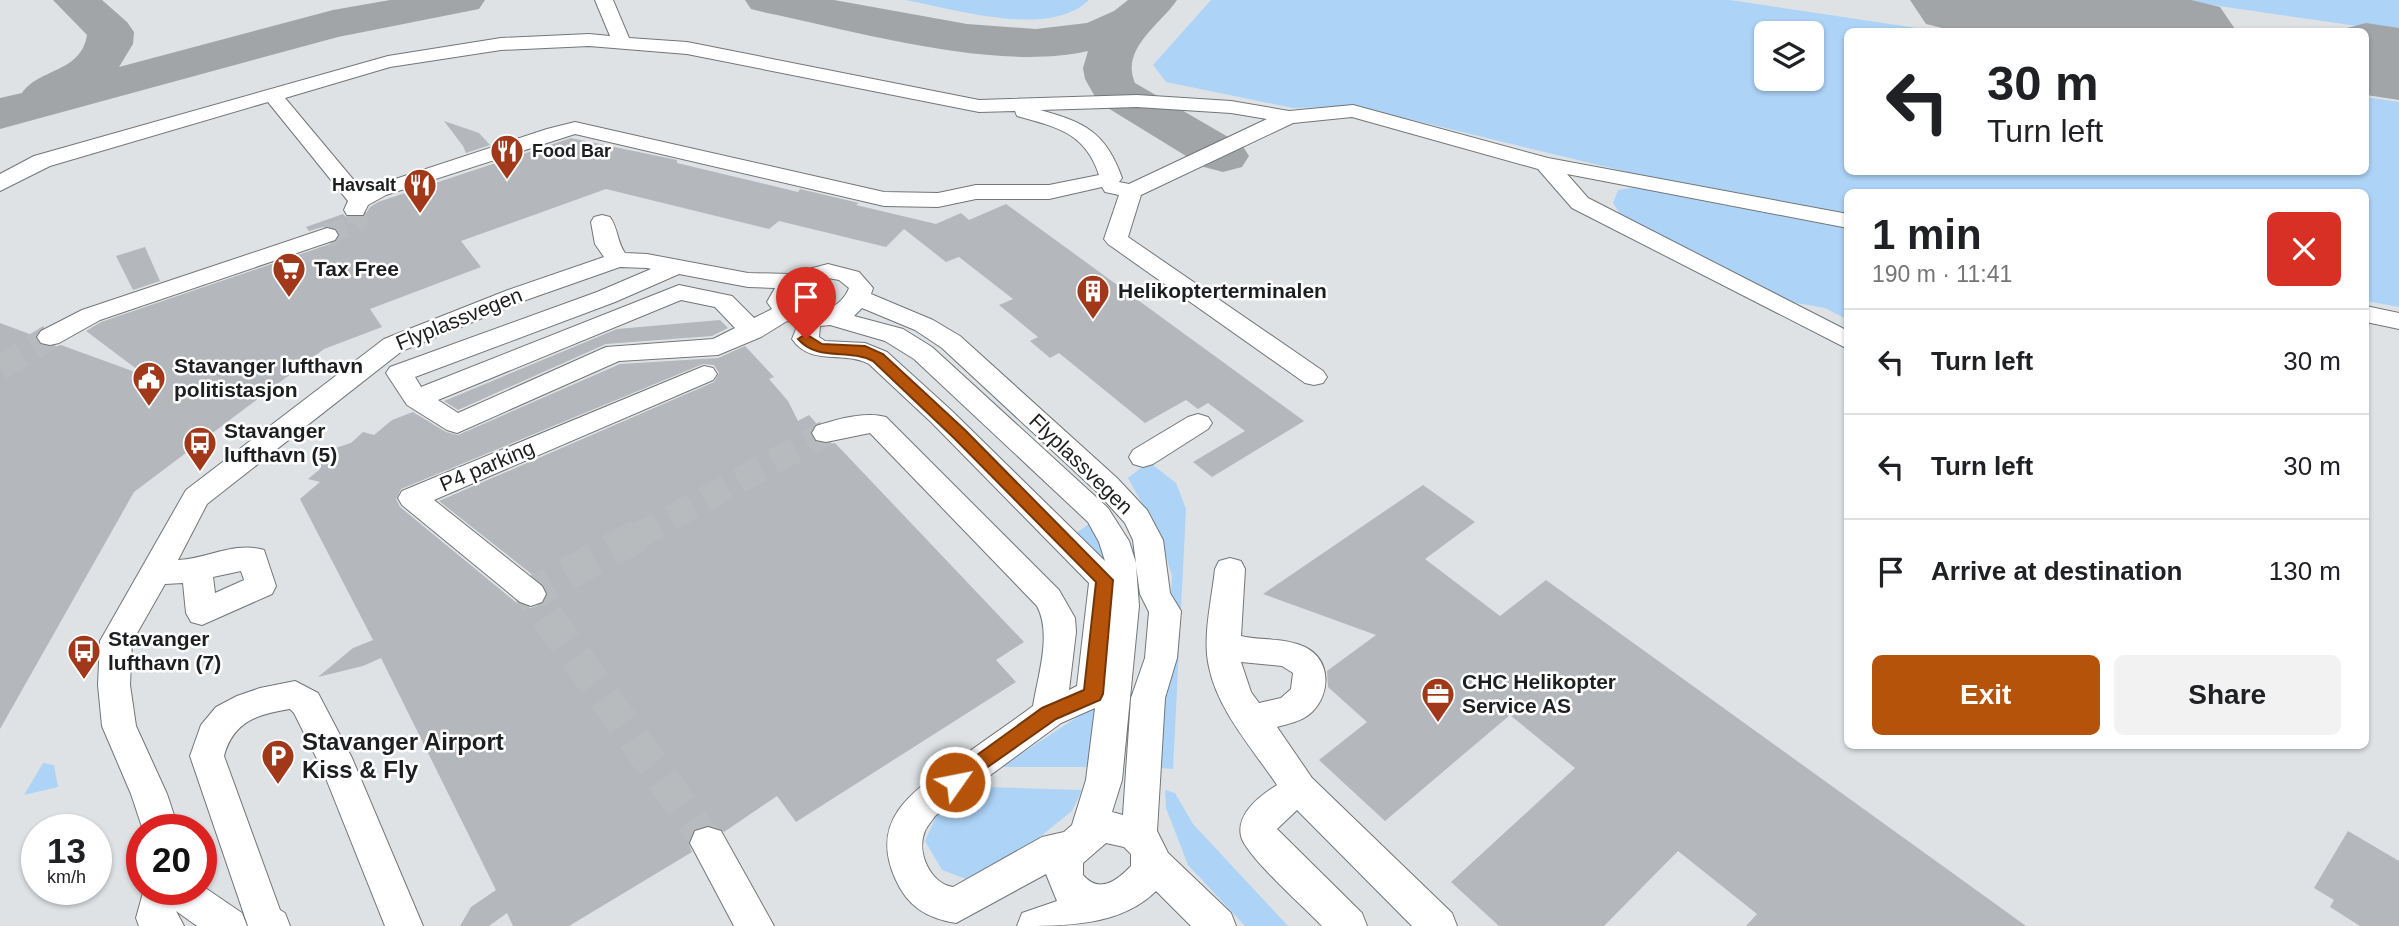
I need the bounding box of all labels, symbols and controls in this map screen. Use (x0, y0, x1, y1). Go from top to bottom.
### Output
map controls (1754, 21, 1824, 91)
button: layers (1754, 21, 1824, 91)
icon: left (1872, 56, 1963, 147)
text: 30 m (1987, 56, 2099, 110)
text: Turn left (1987, 113, 2103, 149)
restaurant icon: Food Bar (488, 132, 526, 181)
place label: Food Bar (532, 141, 611, 161)
restaurant icon: Havsalt (401, 166, 439, 215)
place label: Havsalt (332, 175, 396, 195)
text: 1 min (1872, 211, 1982, 258)
button: close (2267, 212, 2341, 286)
supermarket icon: Tax Free (270, 250, 308, 299)
place label: Tax Free (314, 257, 399, 280)
text: 190 m · 11:41 (1872, 261, 2012, 287)
pin (776, 267, 836, 339)
building icon: Helikopterterminalen (1074, 272, 1112, 321)
icon: arrive (787, 278, 825, 316)
place label: Helikopterterminalen (1118, 279, 1327, 302)
street label: Flyplassvegen (392, 283, 525, 354)
icon: left (1872, 343, 1910, 381)
text: Turn left (1931, 346, 2033, 376)
text: 30 m (2283, 346, 2341, 376)
place label: Stavanger lufthavn politistasjon (174, 354, 363, 401)
public building icon: Stavanger lufthavn politistasjon (130, 359, 168, 408)
street label: Flyplassvegen (1025, 409, 1138, 519)
place label: Stavanger lufthavn (5) (224, 419, 337, 466)
bus stop icon: Stavanger lufthavn (5) (181, 424, 219, 473)
street label: P4 parking (436, 435, 538, 496)
icon: left (1872, 448, 1910, 486)
text: Turn left (1931, 451, 2033, 481)
text: 30 m (2283, 451, 2341, 481)
icon: arrive (1872, 553, 1910, 591)
text: Arrive at destination (1931, 556, 2182, 586)
text: 130 m (2269, 556, 2341, 586)
place label: Stavanger lufthavn (7) (108, 627, 221, 674)
bus stop icon: Stavanger lufthavn (7) (65, 632, 103, 681)
button: Exit (1872, 655, 2100, 735)
button: Share (2114, 655, 2341, 735)
place label: CHC Helikopter Service AS (1462, 670, 1616, 717)
office icon: CHC Helikopter Service AS (1419, 675, 1457, 724)
place label: Stavanger Airport Kiss & Fly (302, 728, 504, 783)
parking icon: Stavanger Airport Kiss & Fly (259, 737, 297, 786)
position arrow (918, 745, 992, 819)
speed limit sign: 20 (126, 814, 217, 905)
text: 13 (47, 831, 86, 870)
text: km/h (47, 867, 86, 887)

